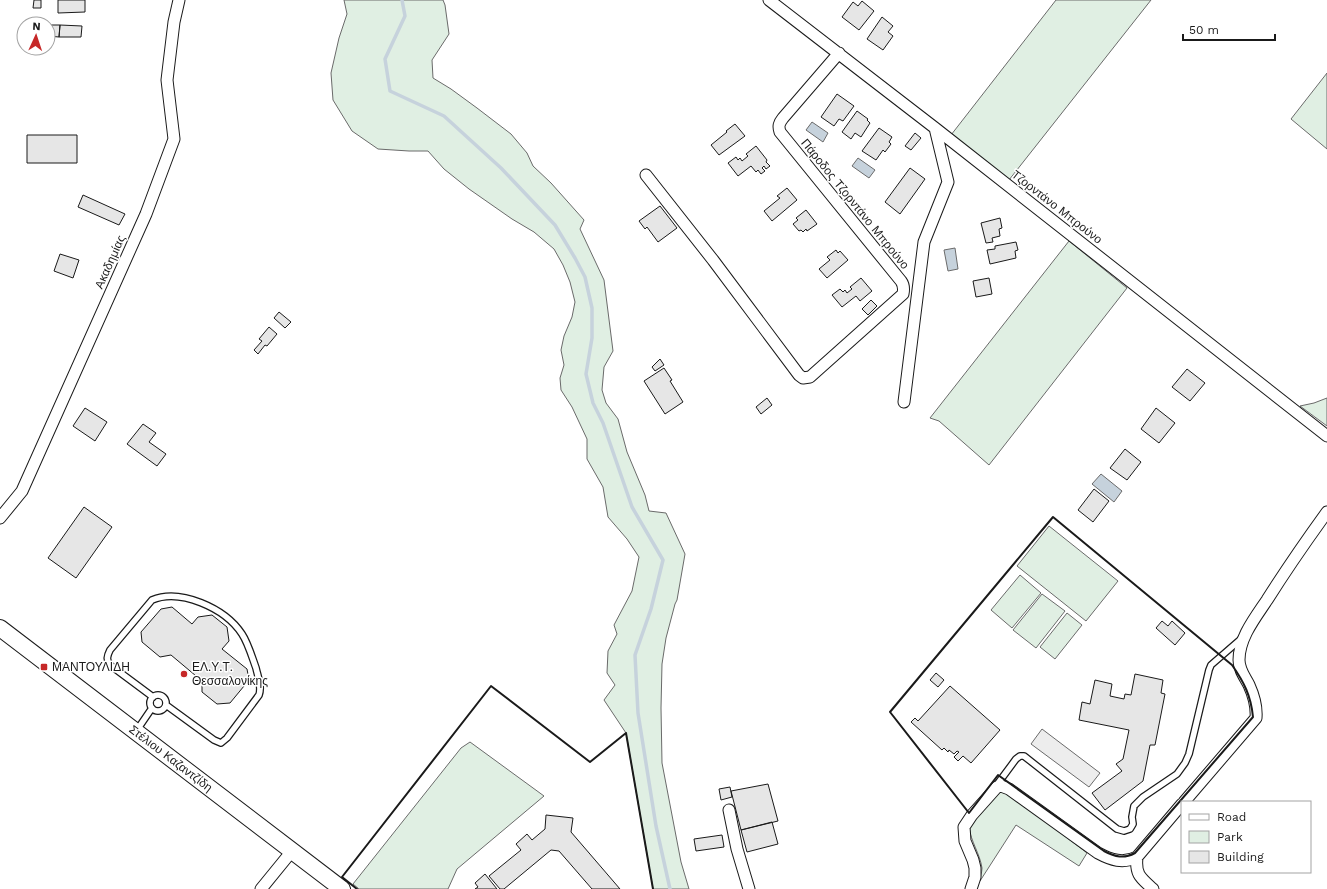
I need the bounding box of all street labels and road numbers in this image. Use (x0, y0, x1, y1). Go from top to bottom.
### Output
street label: Πάροδος Τζορντάνο Μπρούνο (798, 136, 912, 272)
street label: Τζορντάνο Μπρούνο (1009, 167, 1105, 247)
street label: Ακαδημίας (92, 233, 128, 291)
street label: Στέλιου Καζαντζίδη (126, 722, 215, 795)

